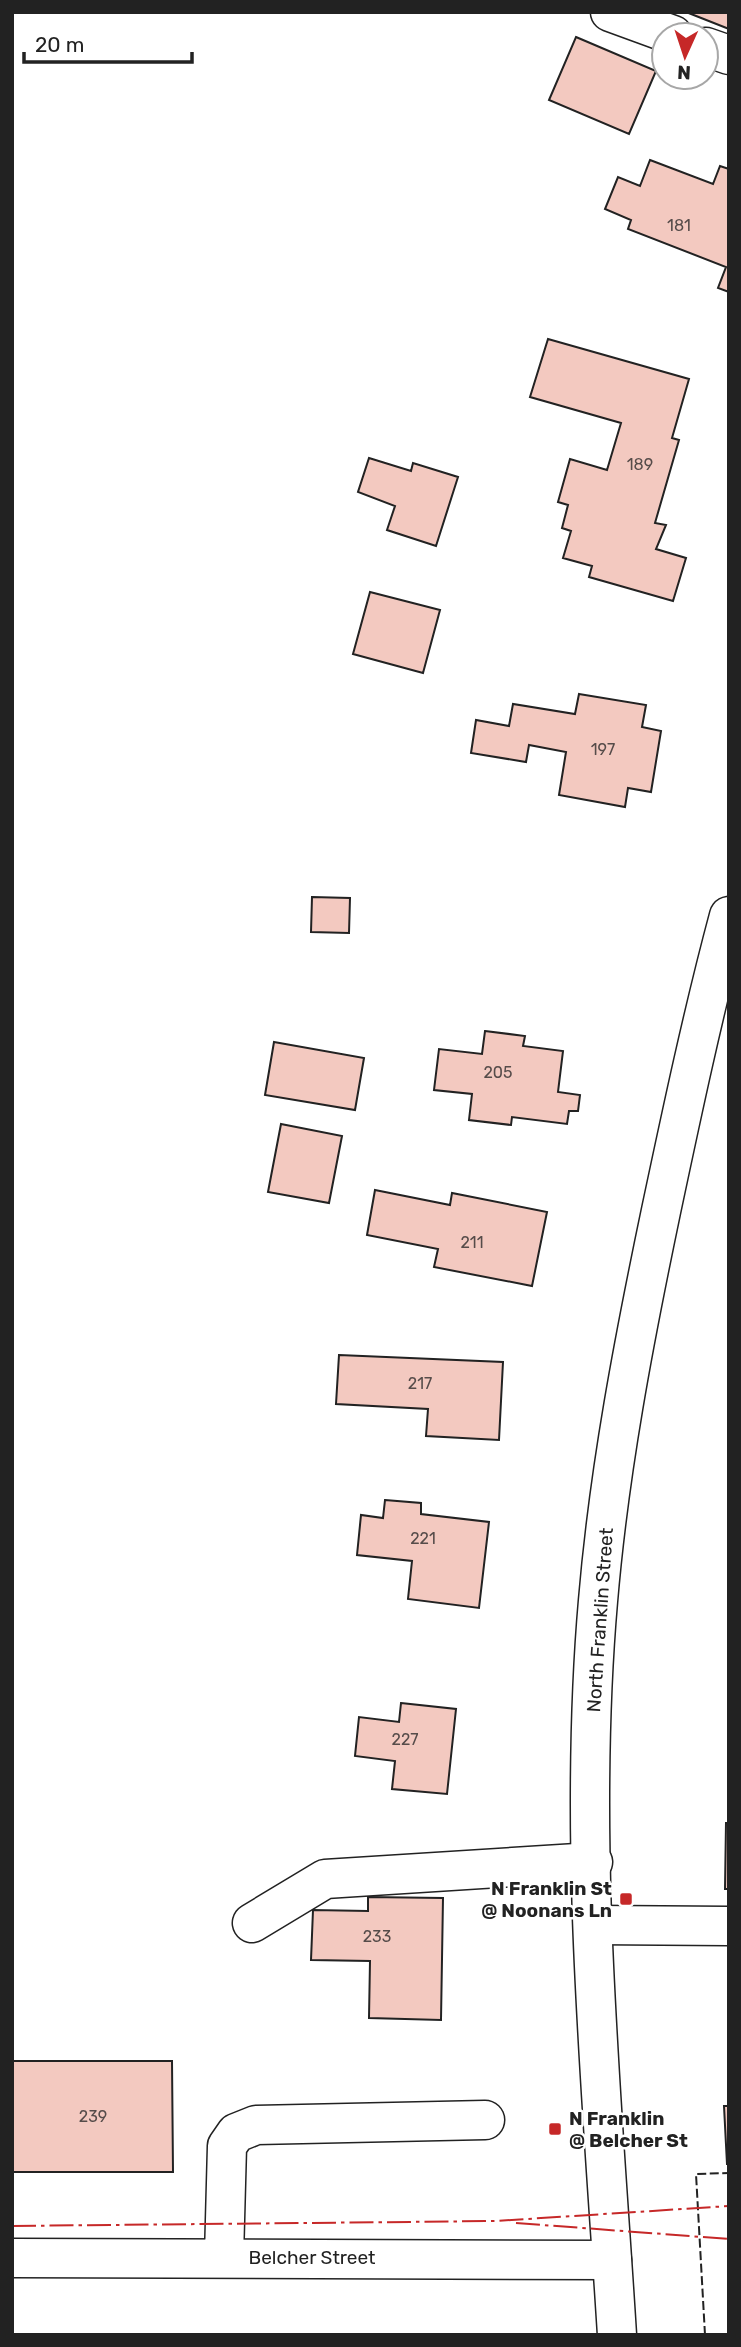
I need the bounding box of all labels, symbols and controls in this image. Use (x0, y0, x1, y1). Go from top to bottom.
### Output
scale bar (24, 21, 192, 65)
north arrow (650, 21, 720, 91)
text: 20 m (35, 32, 84, 57)
text: N (677, 61, 692, 84)
house number: 181 (667, 216, 691, 235)
house number: 189 (627, 455, 653, 474)
house number: 197 (591, 740, 615, 759)
house number: 205 (483, 1063, 513, 1082)
house number: 211 (460, 1233, 484, 1252)
house number: 217 (408, 1374, 432, 1393)
street label: North Franklin Street (582, 1526, 618, 1713)
house number: 221 (410, 1529, 436, 1548)
house number: 227 (392, 1730, 419, 1749)
place label: N Franklin St @ Noonans Ln (481, 1877, 612, 1922)
marker: N Franklin St @ Noonans Ln (618, 1891, 634, 1907)
house number: 233 (363, 1927, 391, 1946)
house number: 239 (79, 2107, 107, 2126)
place label: N Franklin @ Belcher St (569, 2107, 688, 2152)
marker: N Franklin @ Belcher St (547, 2121, 563, 2137)
street label: Belcher Street (248, 2246, 376, 2269)

